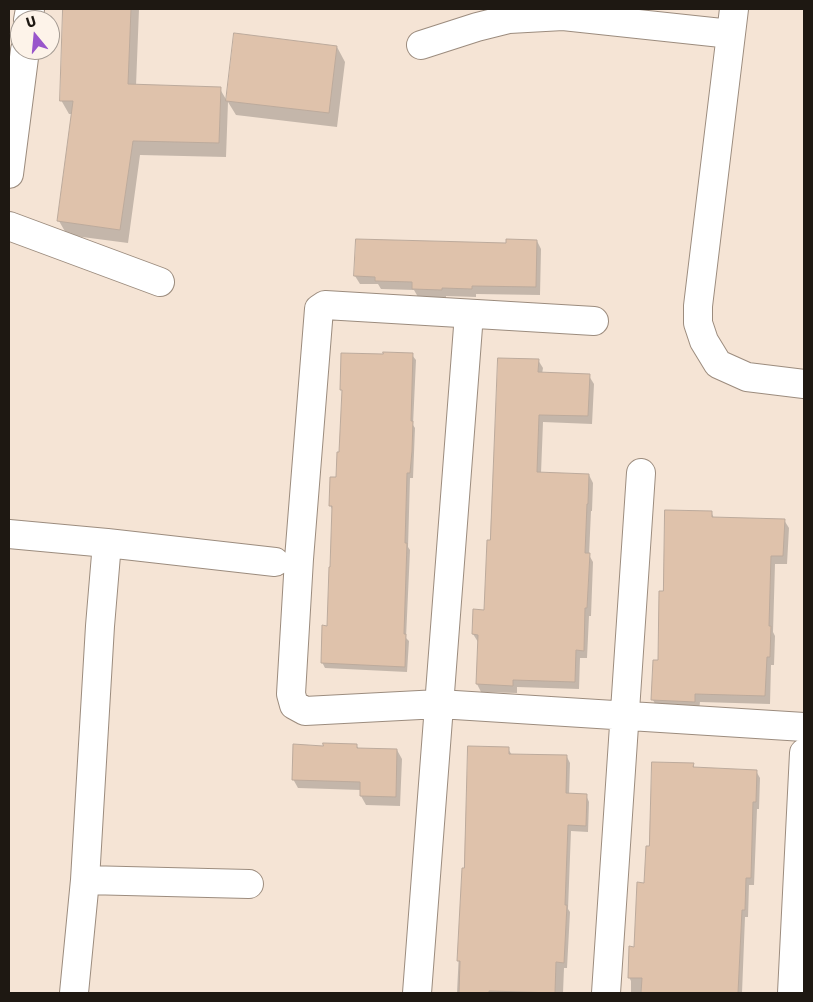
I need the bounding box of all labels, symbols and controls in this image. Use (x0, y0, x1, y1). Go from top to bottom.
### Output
north arrow (10, 10, 60, 60)
text: U (23, 11, 39, 33)

